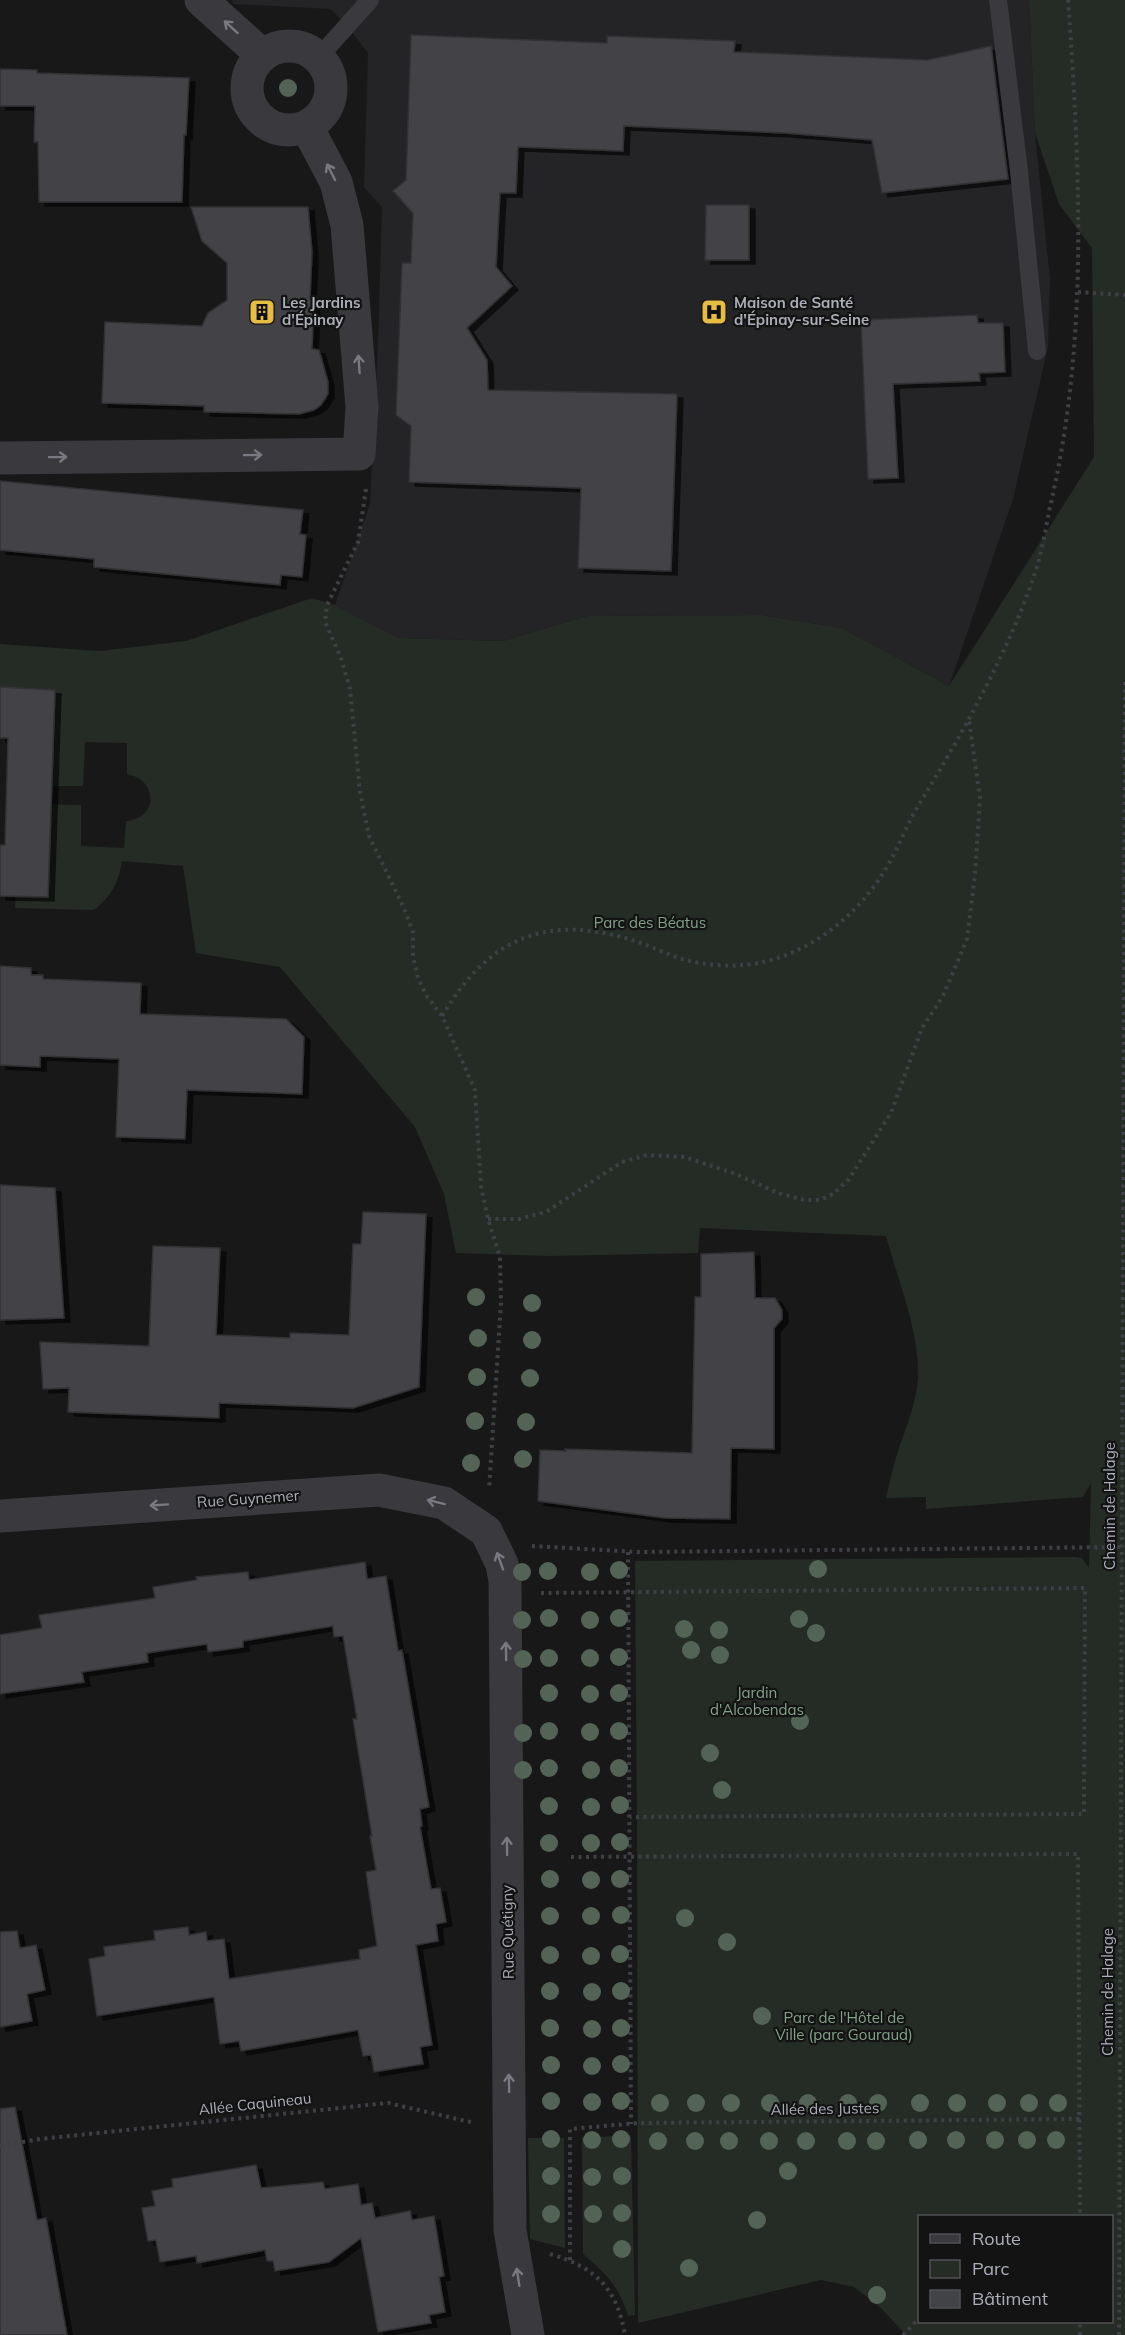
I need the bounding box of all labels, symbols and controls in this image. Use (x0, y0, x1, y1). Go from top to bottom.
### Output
one-way arrow (224, 20, 239, 34)
one-way arrow (325, 164, 336, 182)
place label: Les Jardins d'Épinay (282, 293, 360, 329)
place label: Maison de Santé d'Épinay-sur-Seine (734, 293, 869, 329)
building icon: Les Jardins d'Épinay (247, 297, 277, 327)
hospital icon: Maison de Santé d'Épinay-sur-Seine (699, 297, 729, 327)
one-way arrow (353, 355, 364, 375)
one-way arrow (243, 449, 263, 461)
one-way arrow (48, 452, 68, 463)
park label: Parc des Béatus (594, 913, 706, 932)
street label: Chemin de Halage (1100, 1442, 1119, 1570)
street label: Rue Guynemer (196, 1485, 300, 1512)
one-way arrow (427, 1496, 446, 1508)
one-way arrow (149, 1500, 169, 1511)
one-way arrow (493, 1552, 504, 1571)
one-way arrow (500, 1642, 511, 1662)
park label: Jardin d'Alcobendas (710, 1683, 804, 1719)
one-way arrow (501, 1837, 513, 1857)
street label: Rue Quétigny (497, 1885, 518, 1979)
street label: Chemin de Halage (1098, 1928, 1117, 2056)
park label: Parc de l'Hôtel de Ville (parc Gouraud) (775, 2008, 913, 2044)
one-way arrow (503, 2074, 515, 2094)
street label: Allée Caquineau (198, 2088, 312, 2119)
street label: Allée des Justes (771, 2098, 879, 2119)
legend (918, 2215, 1113, 2323)
text: Route (972, 2227, 1021, 2250)
text: Parc (972, 2257, 1010, 2280)
one-way arrow (512, 2268, 523, 2288)
text: Bâtiment (972, 2287, 1048, 2310)

